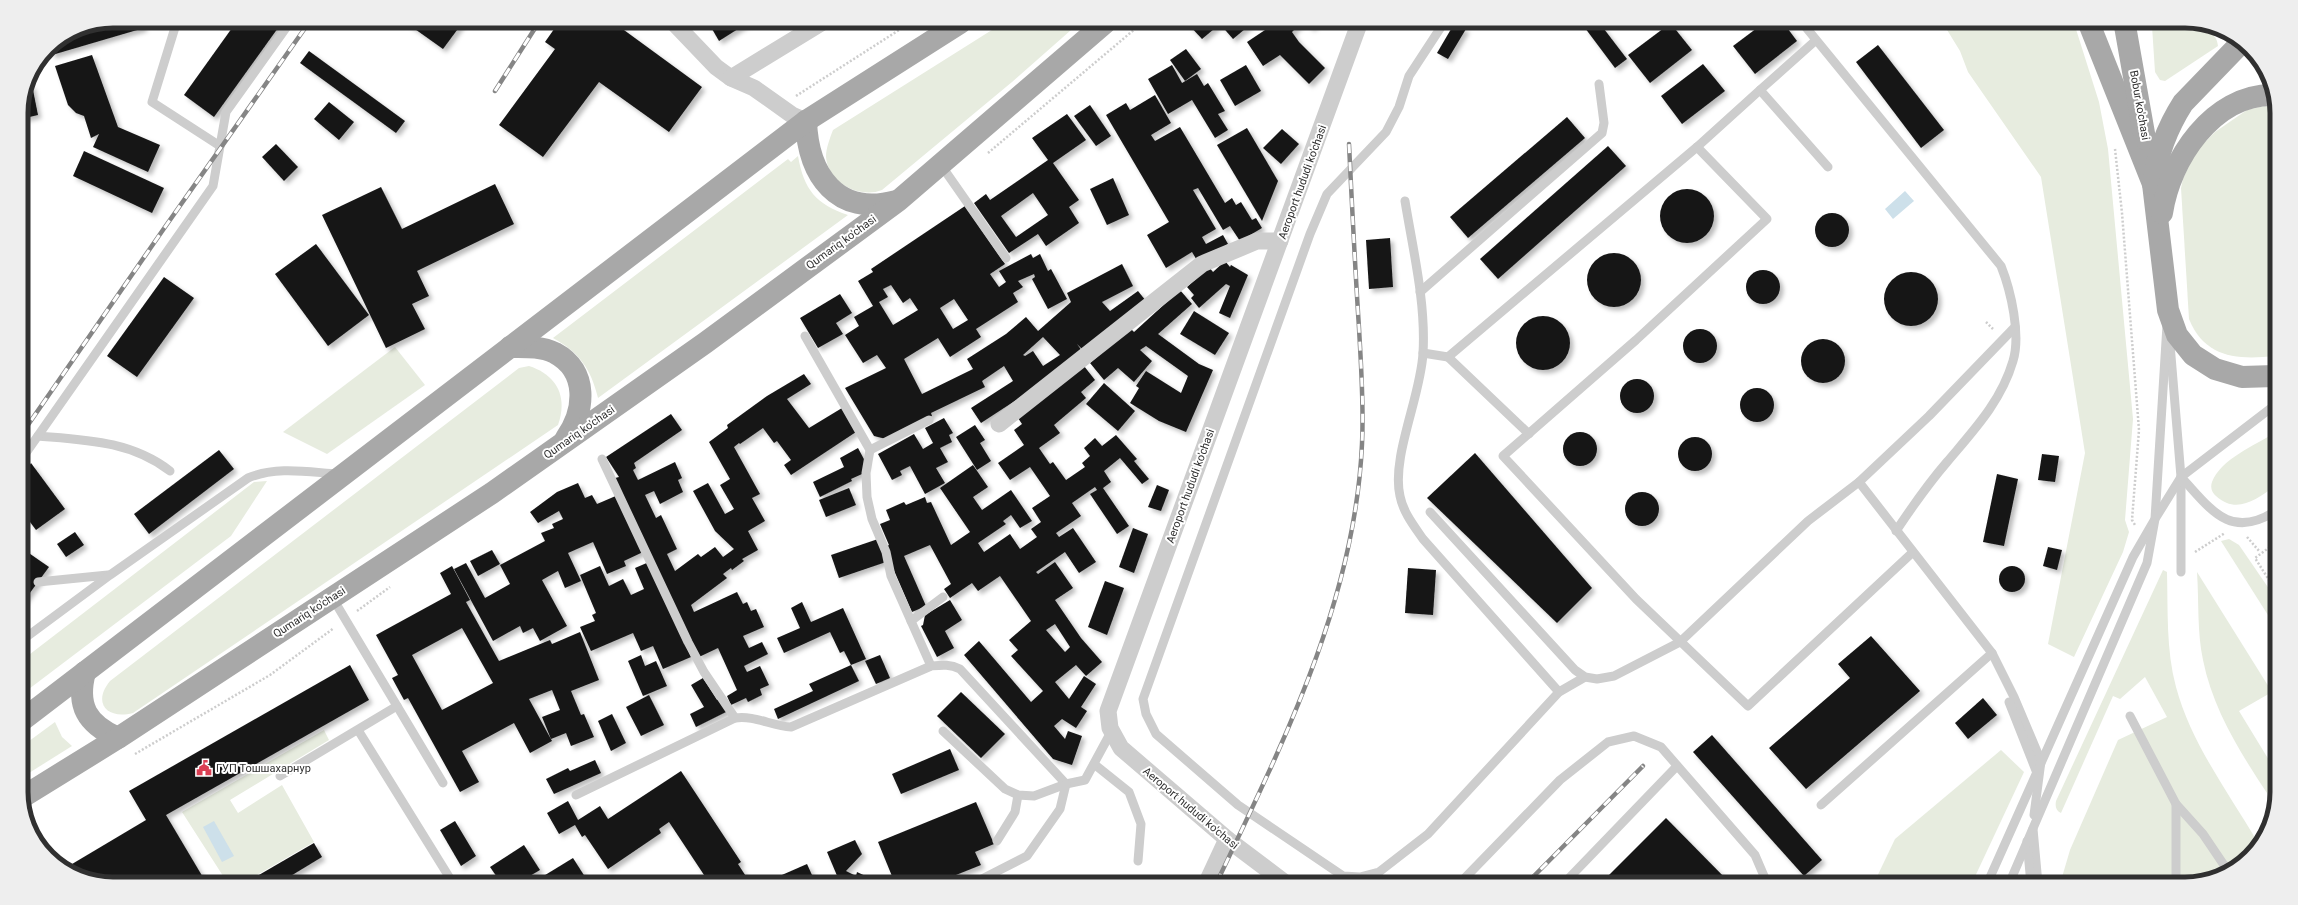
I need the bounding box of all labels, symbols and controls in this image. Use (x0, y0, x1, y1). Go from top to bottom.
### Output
street label: Bobur ko'chasi (2127, 69, 2152, 141)
street label: Aeroport hududi ko'chasi (1276, 123, 1329, 241)
street label: Qumariq ko'chasi (804, 213, 879, 272)
street label: Qumariq ko'chasi (541, 403, 617, 462)
street label: Aeroport hududi ko'chasi (1164, 427, 1217, 545)
street label: Qumariq ko'chasi (271, 584, 348, 641)
public building icon: ГУП Тошшахарнур (195, 759, 213, 777)
place label: ГУП Тошшахарнур (216, 762, 311, 775)
street label: Aeroport hududi ko'chasi (1140, 765, 1241, 852)

